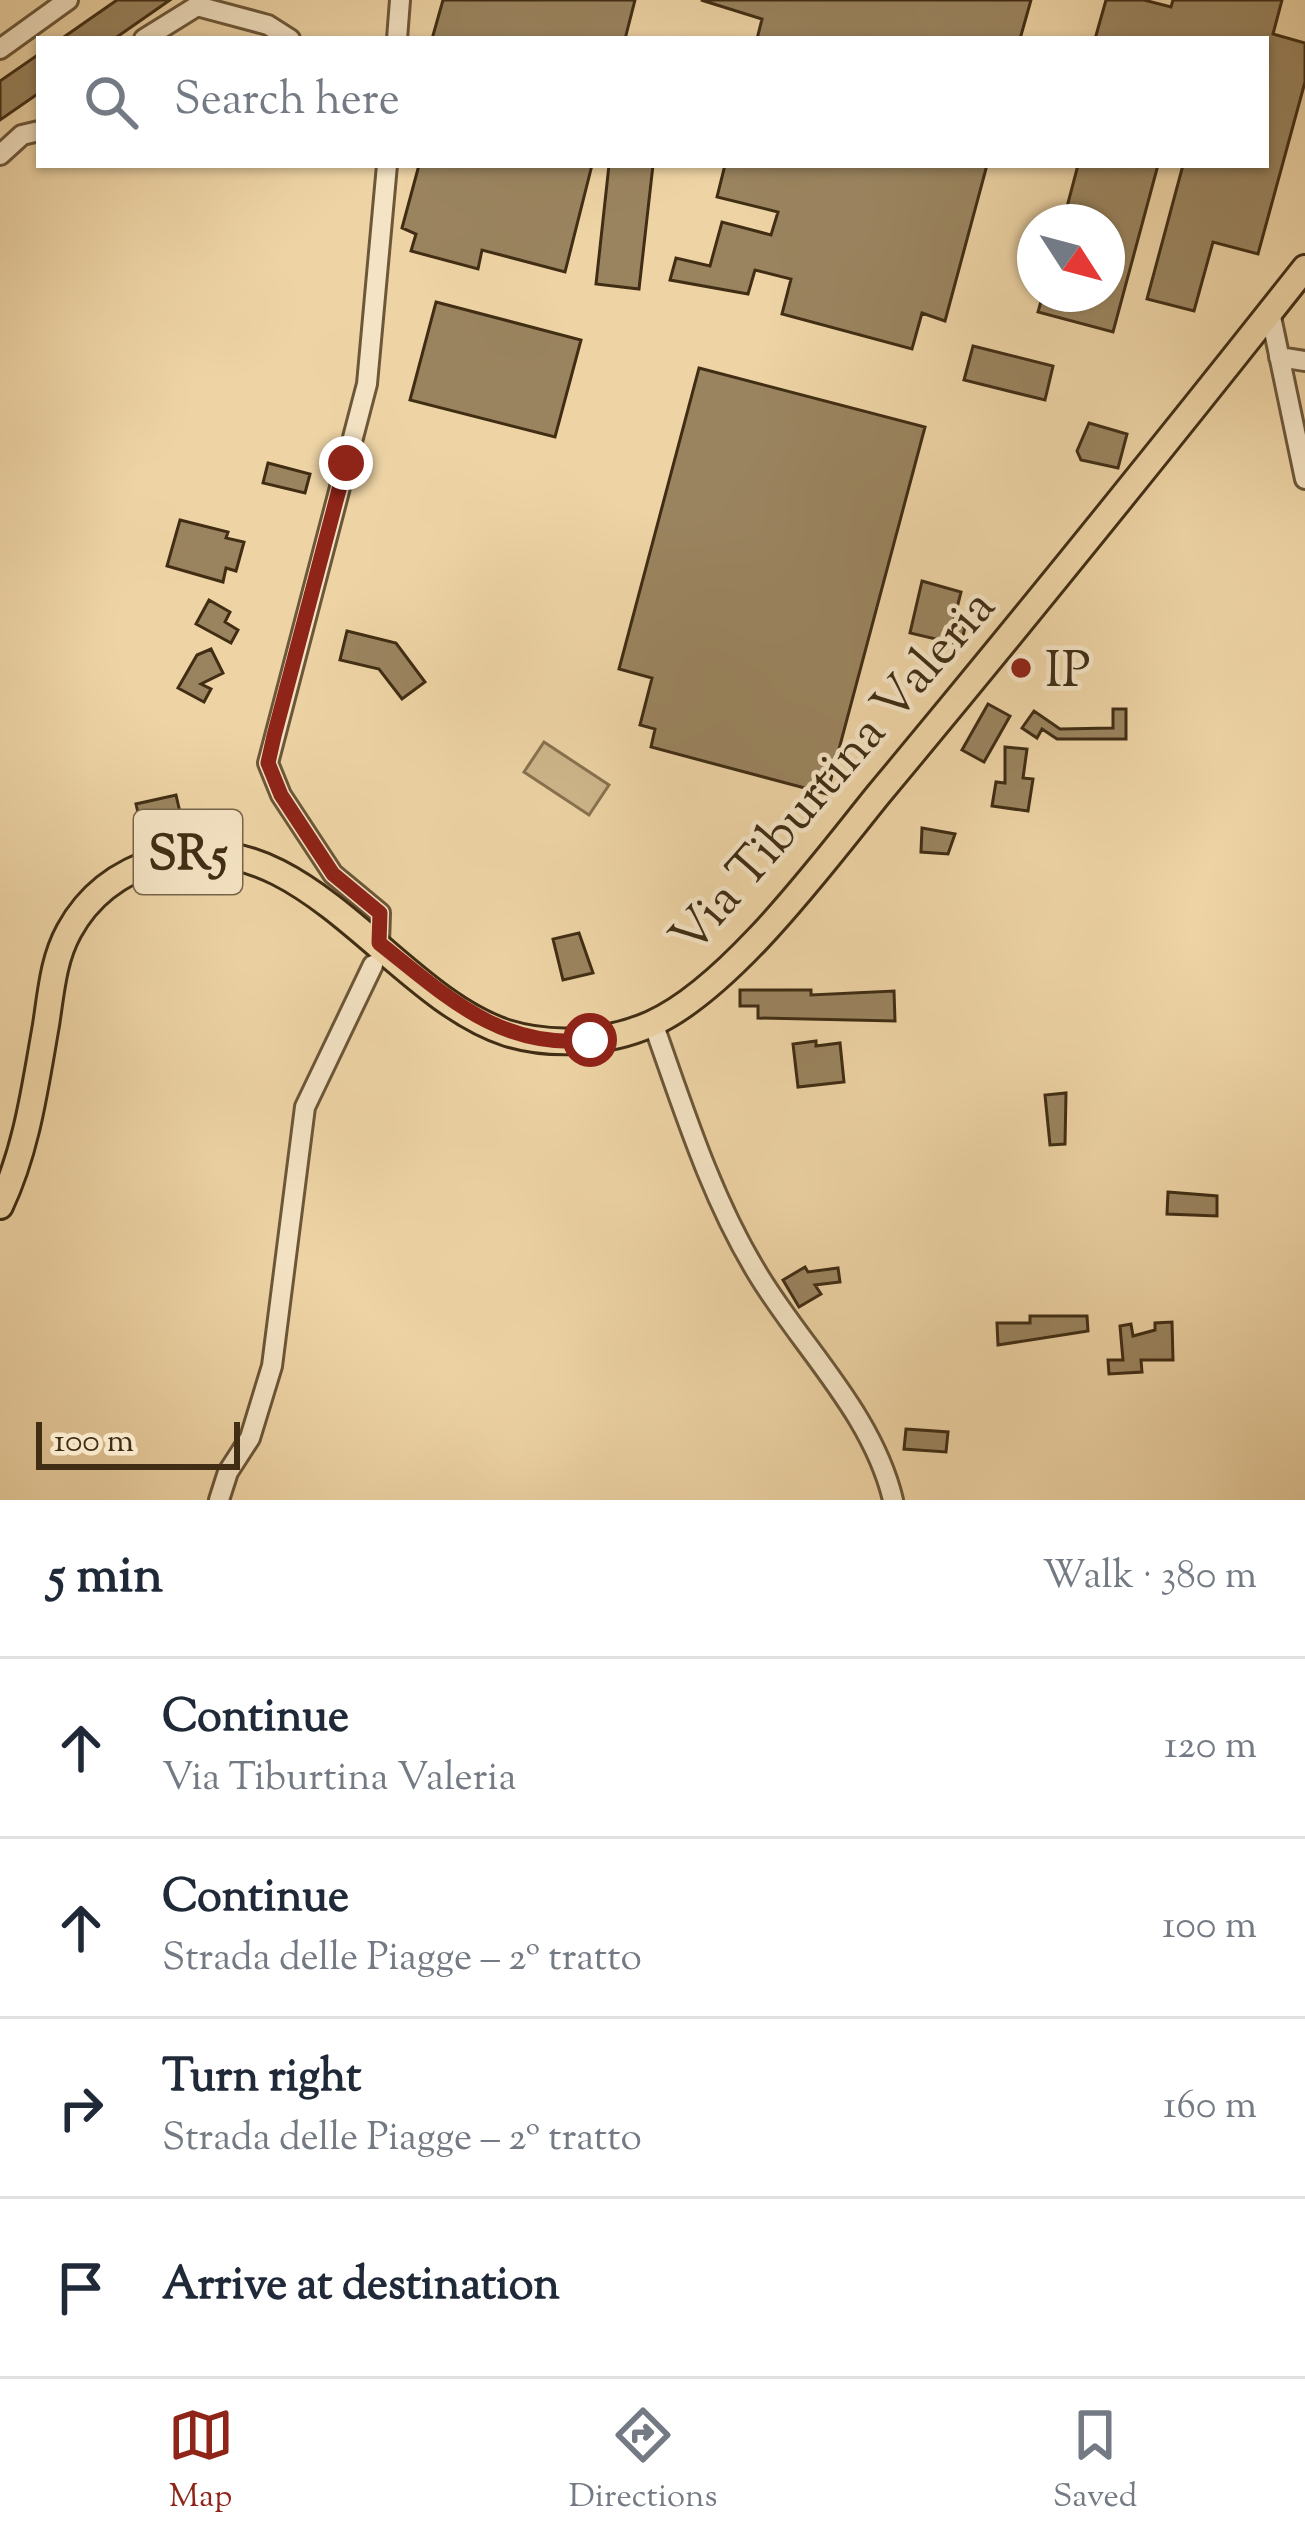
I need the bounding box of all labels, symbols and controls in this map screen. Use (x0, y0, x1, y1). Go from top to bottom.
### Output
search box (36, 36, 1269, 168)
icon: search (78, 69, 144, 135)
text: Search here (174, 70, 400, 135)
north arrow (1017, 204, 1125, 312)
route end (319, 436, 373, 490)
street label: Via Tiburtina Valeria (656, 575, 1015, 972)
place label: IP (1045, 637, 1091, 710)
marker: IP (1008, 655, 1034, 681)
road number: SR5 (134, 810, 242, 894)
route start (563, 1013, 617, 1067)
scale bar (36, 1416, 240, 1469)
text: 100 m (54, 1419, 134, 1467)
text: 5 min (48, 1542, 163, 1615)
text: Walk · 380 m (1043, 1550, 1257, 1606)
text: Continue (162, 1687, 349, 1752)
icon: ahead (48, 1715, 114, 1781)
text: 120 m (1164, 1720, 1257, 1776)
text: Via Tiburtina Valeria (162, 1752, 516, 1808)
text: Continue (162, 1867, 349, 1932)
icon: ahead (48, 1895, 114, 1961)
text: 100 m (1162, 1900, 1257, 1956)
text: Strada delle Piagge – 2º tratto (162, 1932, 642, 1988)
text: Turn right (162, 2047, 361, 2112)
icon: right (48, 2075, 114, 2141)
text: 160 m (1163, 2080, 1257, 2136)
text: Strada delle Piagge – 2º tratto (162, 2112, 642, 2168)
icon: arrive (48, 2255, 114, 2321)
text: Arrive at destination (162, 2255, 560, 2320)
tab: Map (168, 2402, 234, 2522)
tab: Directions (569, 2402, 718, 2522)
tab: Saved (1053, 2402, 1137, 2522)

